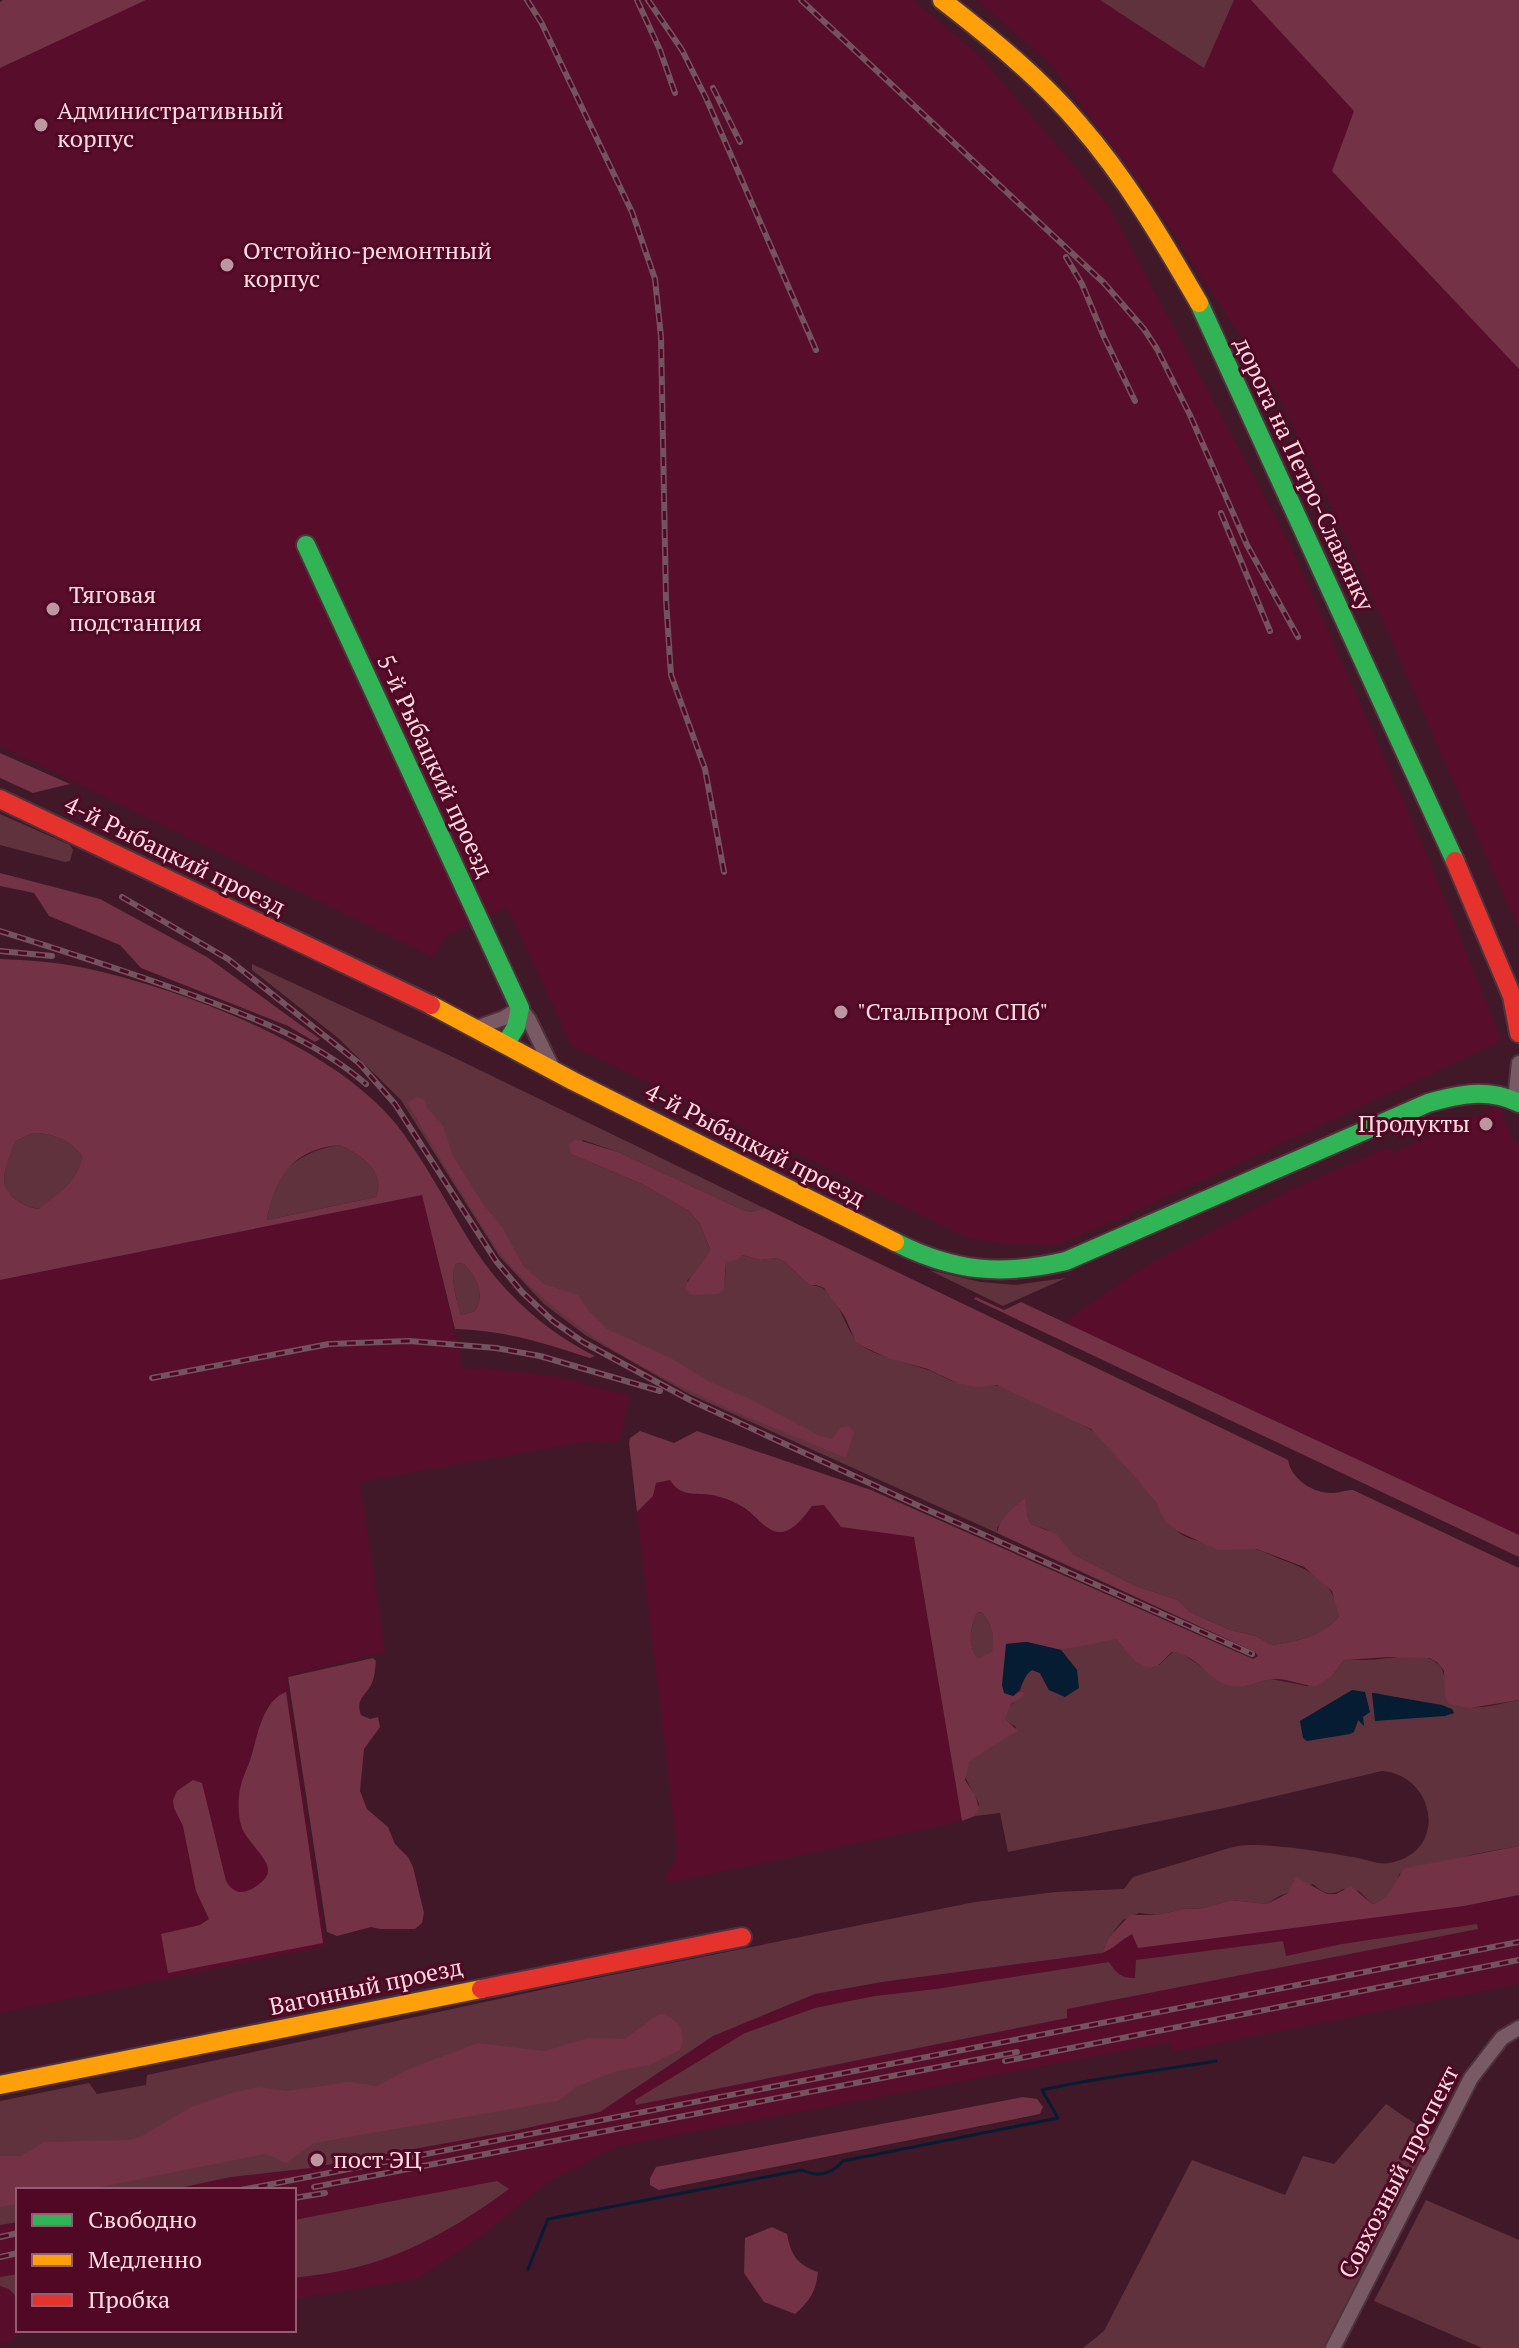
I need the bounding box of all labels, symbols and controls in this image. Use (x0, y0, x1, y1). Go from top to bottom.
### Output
place label: Административный корпус (57, 94, 284, 154)
marker: Административный корпус (32, 116, 50, 134)
place label: Отстойно-ремонтный корпус (243, 234, 492, 294)
marker: Отстойно-ремонтный корпус (218, 256, 236, 274)
street label: дорога на Петро-Славянку (1227, 332, 1383, 616)
place label: Тяговая подстанция (69, 578, 202, 638)
marker: Тяговая подстанция (44, 600, 62, 618)
street label: 5-й Рыбацкий проезд (370, 649, 502, 882)
street label: 4-й Рыбацкий проезд (59, 788, 292, 923)
place label: "Стальпром СПб" (857, 995, 1048, 1027)
marker: "Стальпром СПб" (832, 1003, 850, 1021)
street label: 4-й Рыбацкий проезд (640, 1075, 871, 1214)
place label: Продукты (1358, 1107, 1470, 1139)
marker: Продукты (1477, 1115, 1495, 1133)
street label: Вагонный проезд (266, 1950, 466, 2022)
street label: Совхозный проспект (1331, 2060, 1466, 2283)
place label: пост ЭЦ (333, 2143, 422, 2175)
marker: пост ЭЦ (308, 2151, 326, 2169)
legend (16, 2188, 296, 2332)
text: Свободно (88, 2203, 197, 2235)
text: Медленно (88, 2243, 202, 2275)
text: Пробка (88, 2283, 170, 2315)

